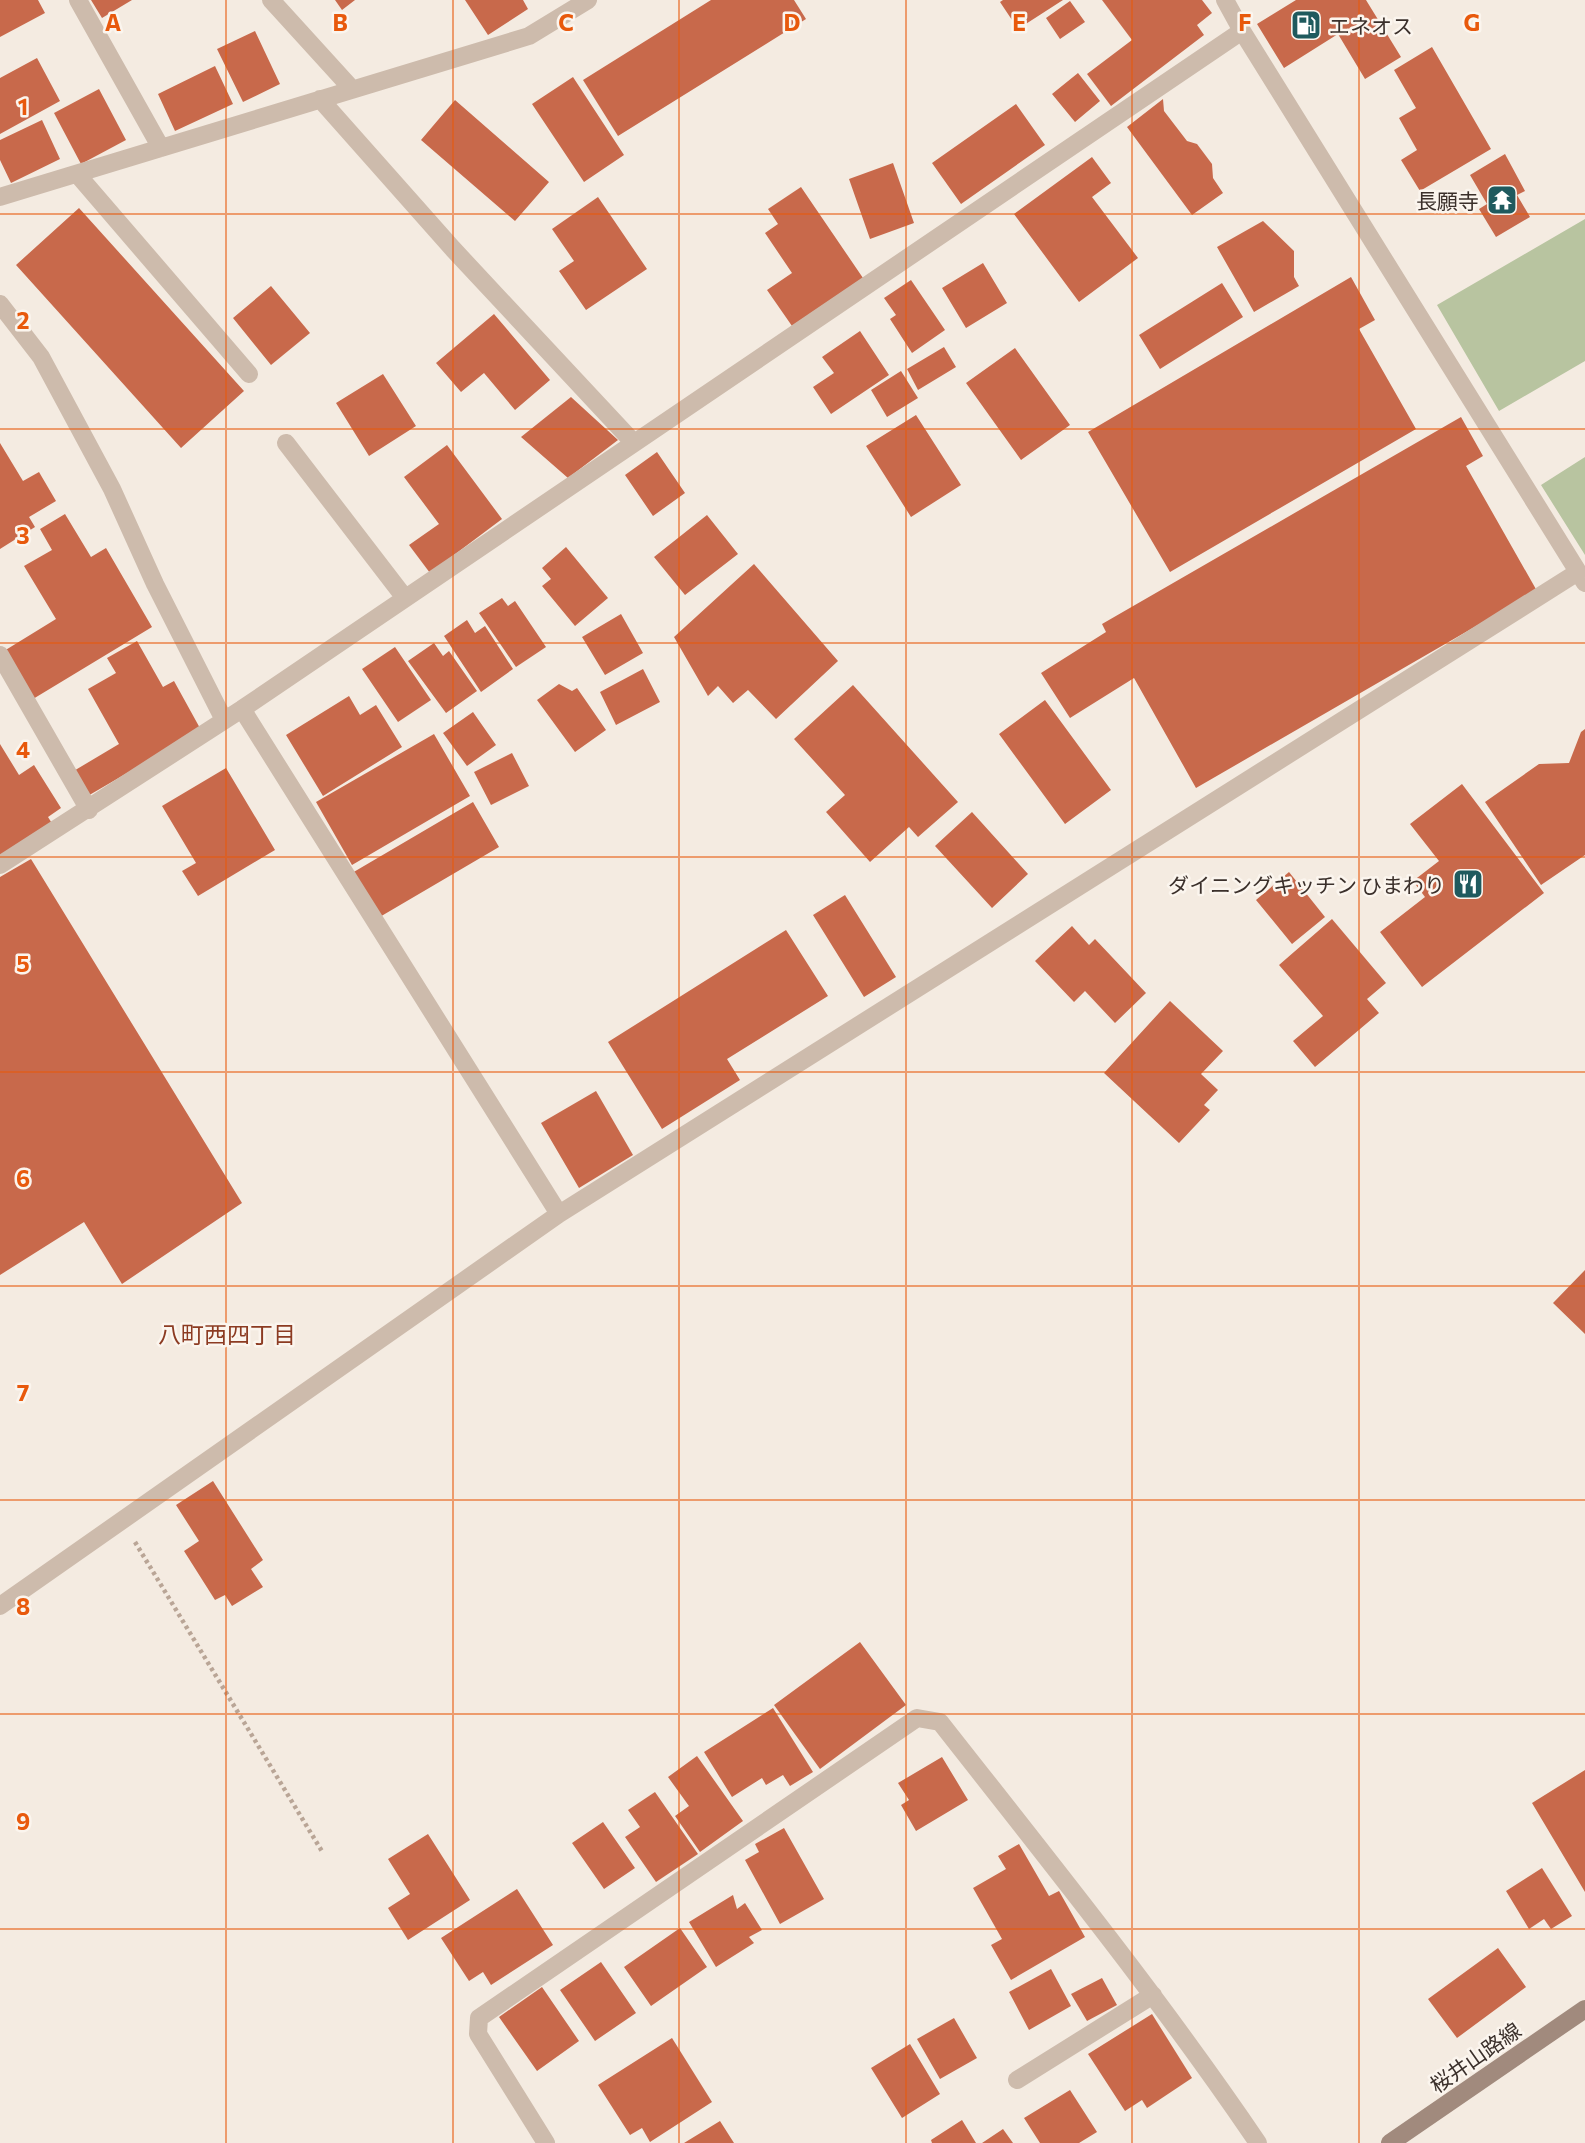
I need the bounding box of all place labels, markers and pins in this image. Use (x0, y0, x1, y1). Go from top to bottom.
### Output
fuel station icon: エネオス (1289, 8, 1323, 42)
place label: エネオス (1329, 13, 1413, 38)
temple icon: 長願寺 (1485, 183, 1519, 217)
place label: 長願寺 (1416, 188, 1479, 213)
restaurant icon: ダイニングキッチン ひまわり (1451, 867, 1485, 901)
place label: ダイニングキッチン ひまわり (1168, 872, 1445, 897)

